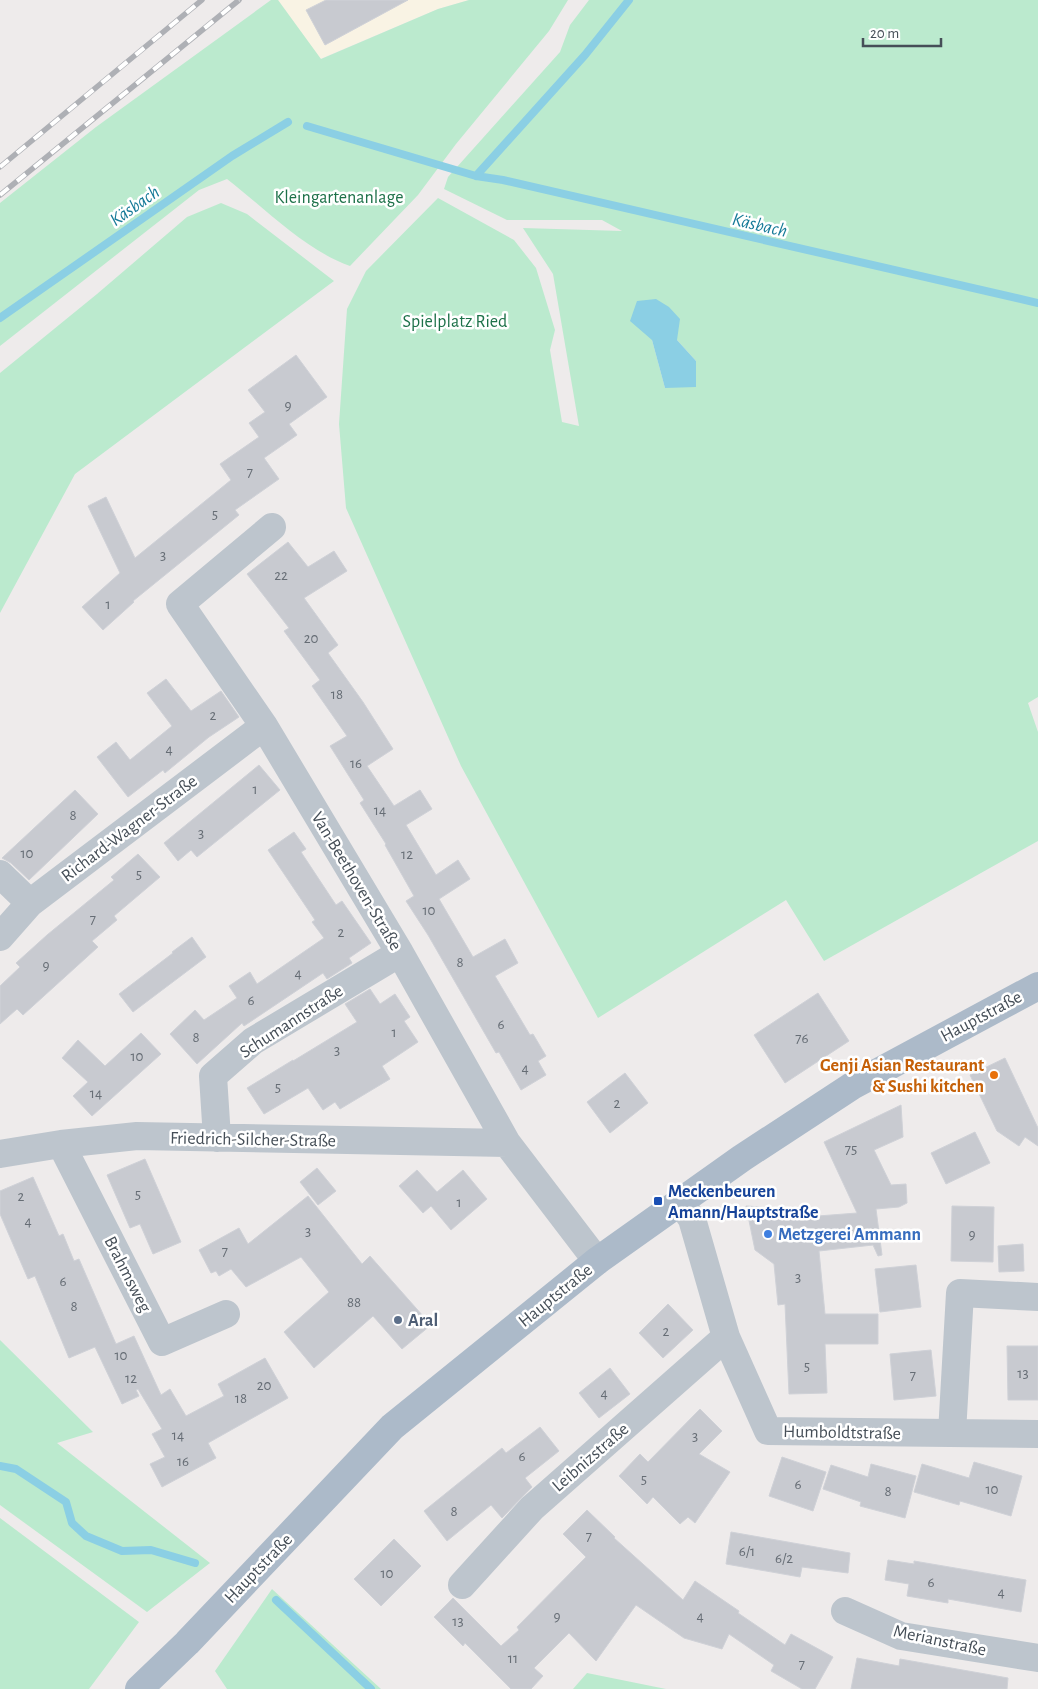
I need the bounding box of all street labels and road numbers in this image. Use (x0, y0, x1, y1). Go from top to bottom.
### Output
street label: Richard-Wagner-Straße (58, 772, 201, 886)
street label: Van-Beethoven-Straße (308, 809, 405, 954)
street label: Schumannstraße (237, 982, 346, 1062)
street label: Hauptstraße (938, 988, 1025, 1046)
street label: Friedrich-Silcher-Straße (170, 1130, 336, 1150)
street label: Brahmsweg (100, 1234, 154, 1315)
street label: Hauptstraße (515, 1261, 596, 1331)
street label: Leibnizstraße (549, 1420, 632, 1496)
street label: Humboldtstraße (783, 1423, 901, 1443)
street label: Hauptstraße (221, 1530, 296, 1607)
street label: Merianstraße (892, 1622, 988, 1660)

